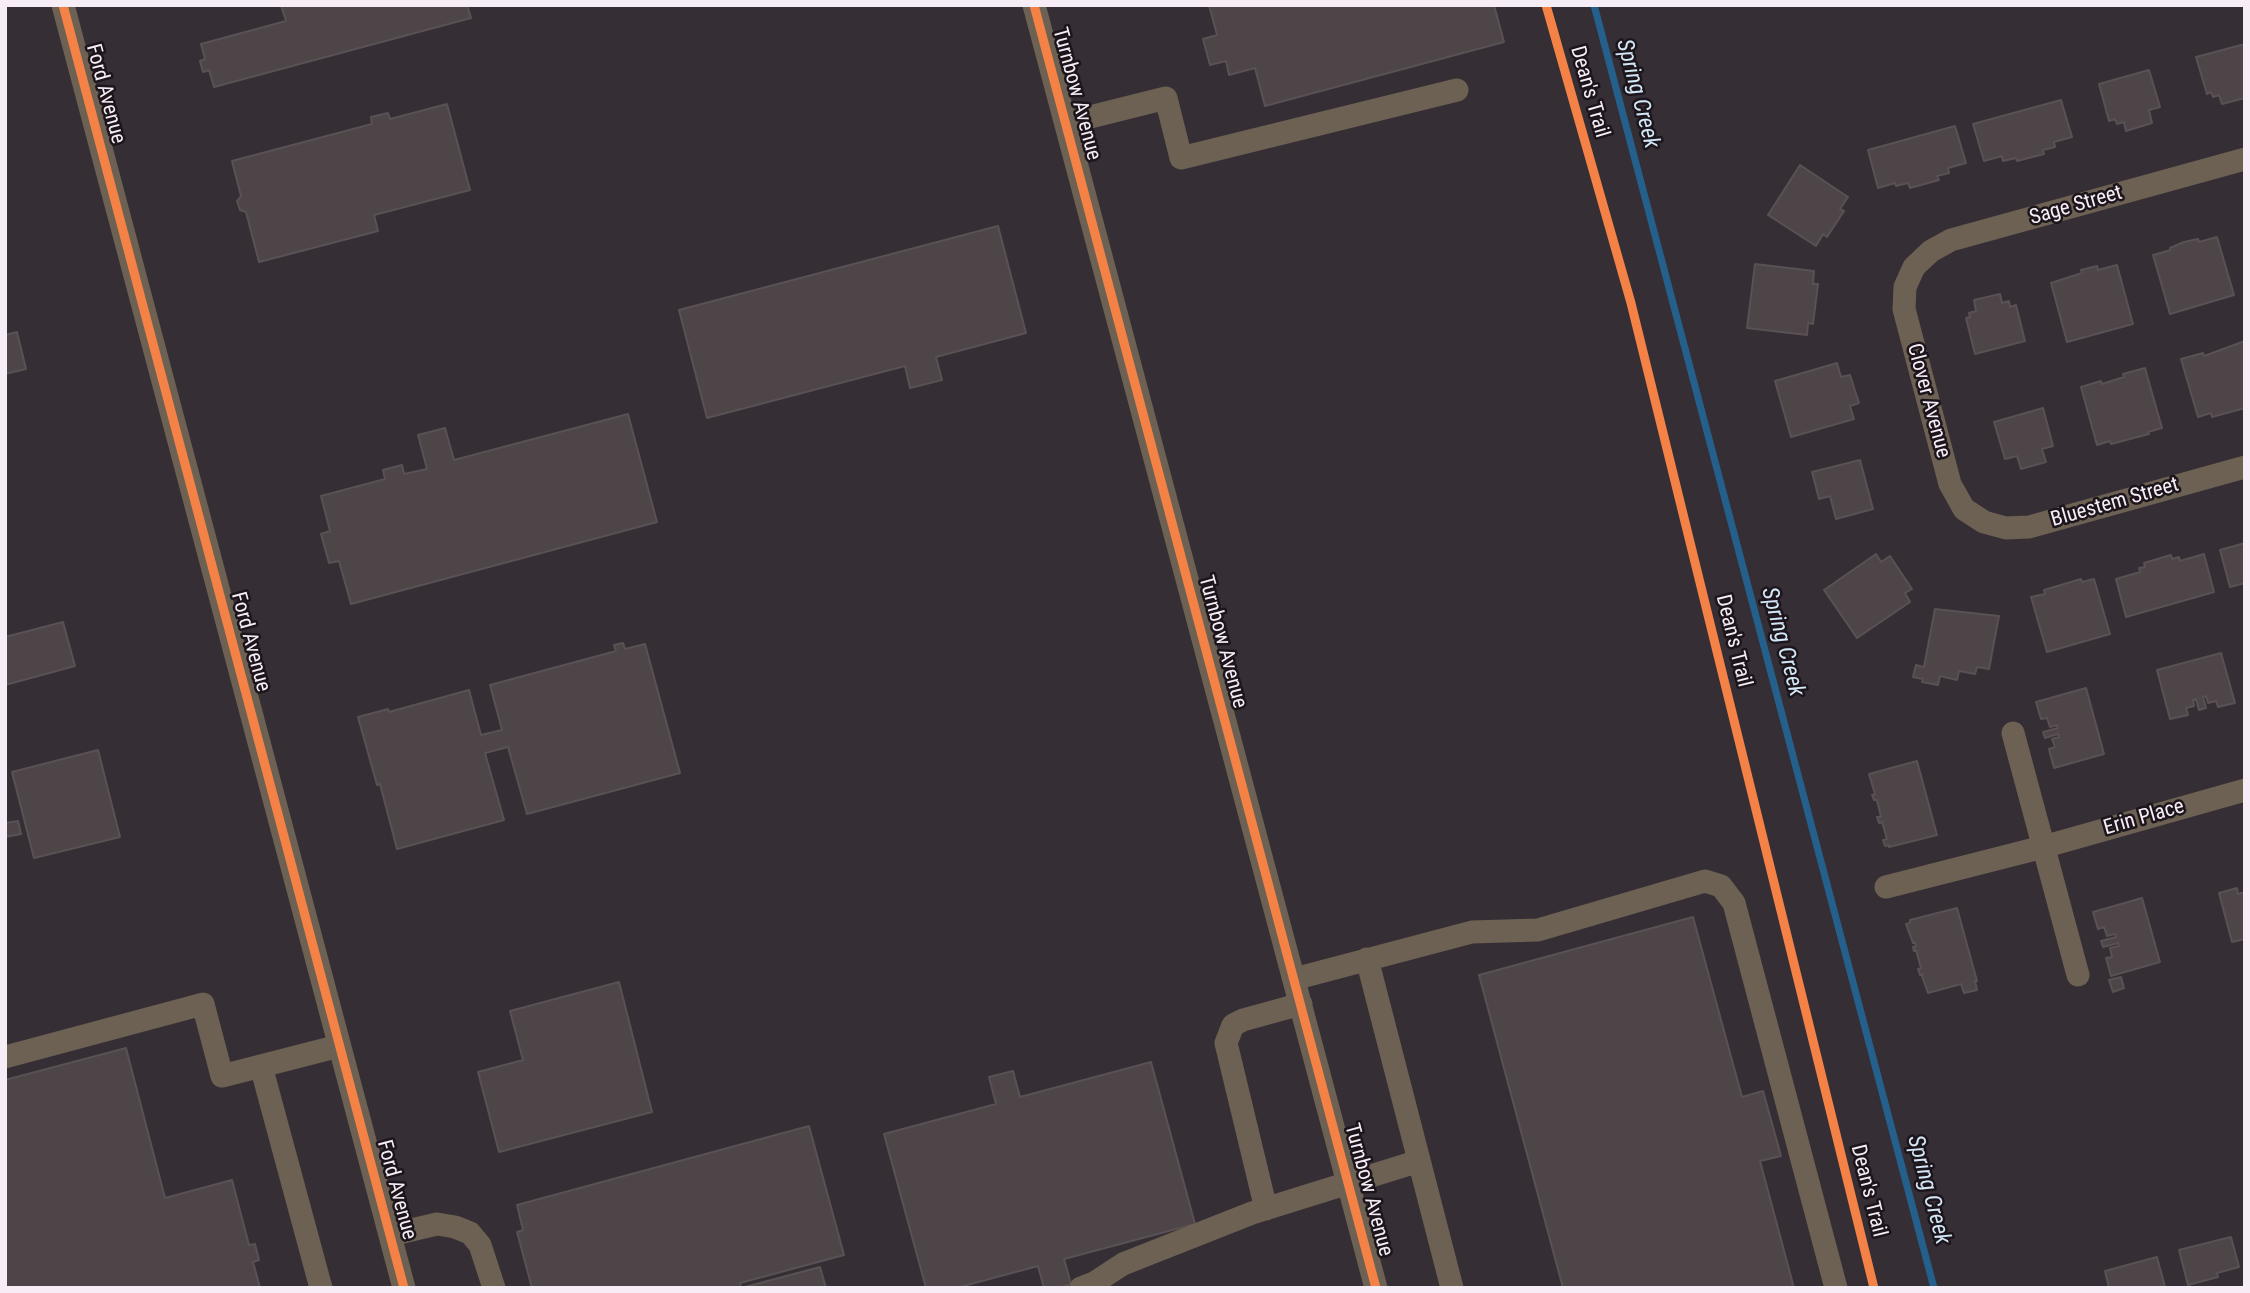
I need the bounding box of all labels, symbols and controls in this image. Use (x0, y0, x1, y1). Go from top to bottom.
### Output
street label: Turnbow Avenue (1046, 25, 1106, 163)
water label: Spring Creek (1609, 36, 1665, 152)
street label: Ford Avenue (80, 41, 130, 147)
street label: Dean's Trail (1564, 43, 1614, 141)
street label: Sage Street (2027, 181, 2125, 231)
street label: Clover Avenue (1901, 341, 1955, 461)
street label: Bluestem Street (2048, 473, 2182, 533)
street label: Turnbow Avenue (1192, 573, 1252, 711)
water label: Spring Creek (1754, 584, 1810, 700)
street label: Ford Avenue (225, 589, 275, 695)
street label: Dean's Trail (1709, 592, 1757, 690)
street label: Erin Place (2101, 794, 2187, 842)
street label: Turnbow Avenue (1338, 1121, 1398, 1259)
water label: Spring Creek (1900, 1132, 1956, 1248)
street label: Ford Avenue (371, 1137, 421, 1243)
street label: Dean's Trail (1844, 1142, 1892, 1240)

